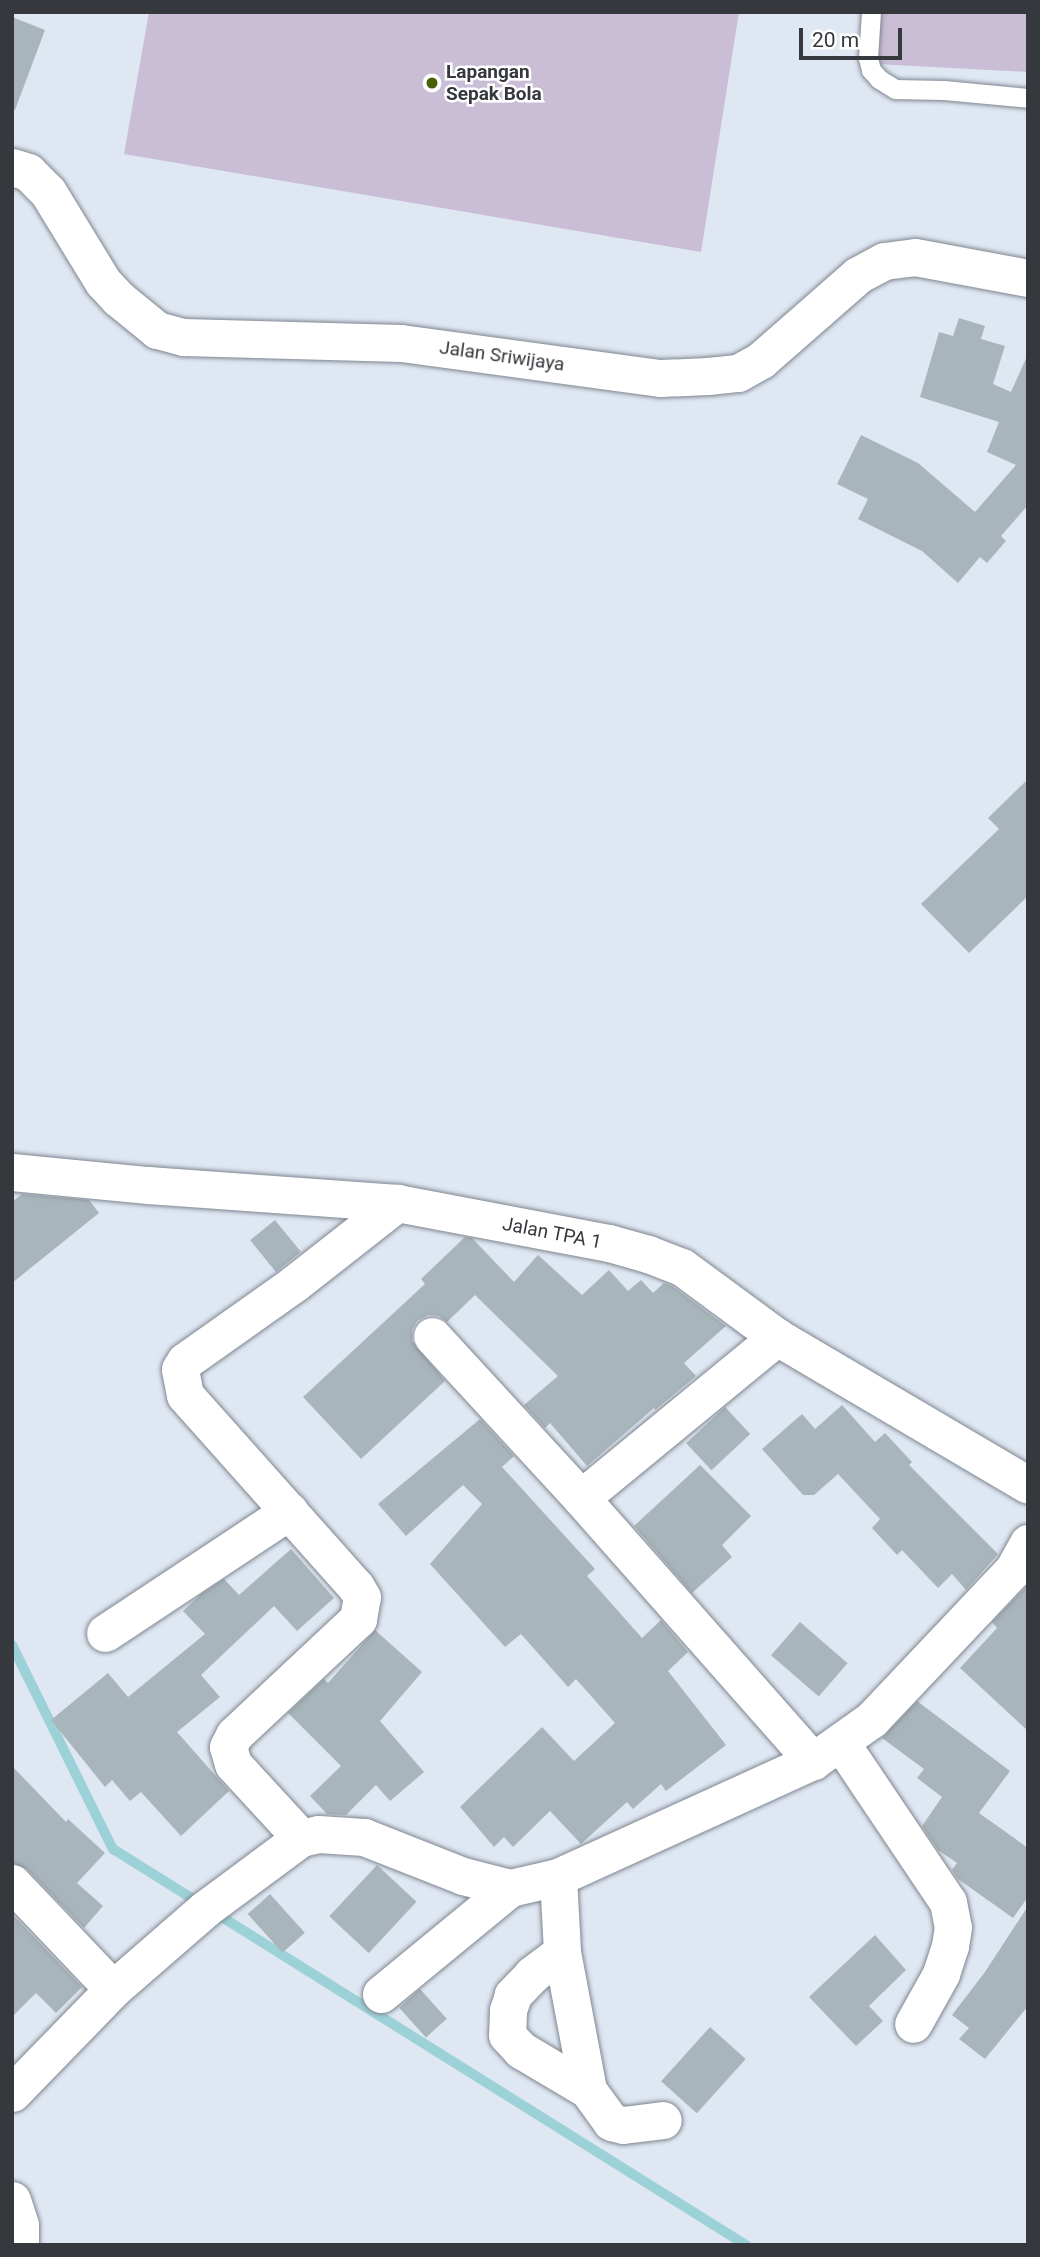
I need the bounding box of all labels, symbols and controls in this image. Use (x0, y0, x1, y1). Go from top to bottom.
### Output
scale bar (802, 14, 905, 58)
text: 20 m (812, 28, 859, 52)
place label: Lapangan Sepak Bola (446, 61, 542, 105)
marker: Lapangan Sepak Bola (424, 75, 440, 91)
street label: Jalan Sriwijaya (438, 336, 566, 376)
street label: Jalan TPA 1 (500, 1212, 604, 1254)

